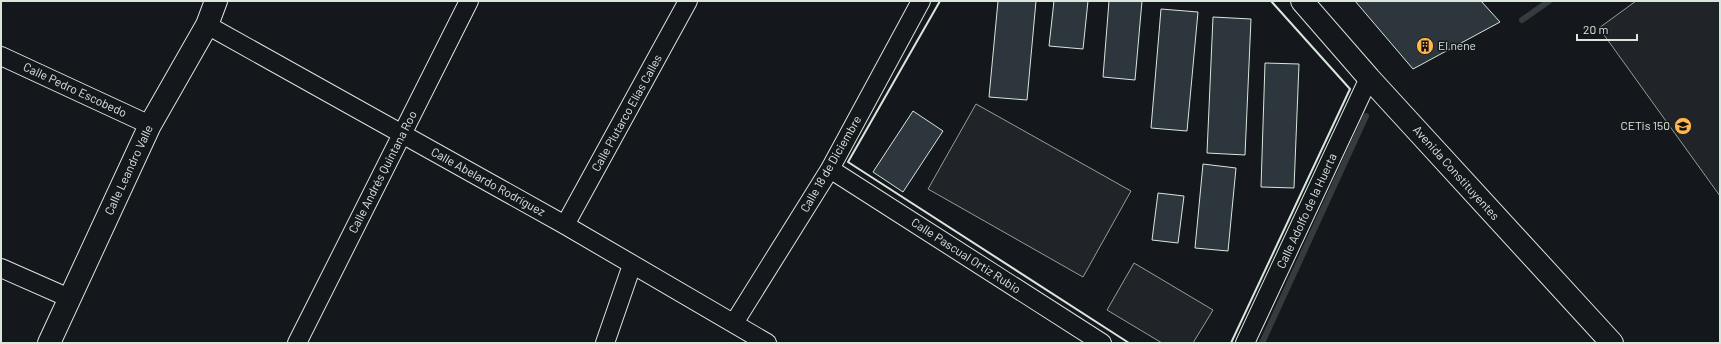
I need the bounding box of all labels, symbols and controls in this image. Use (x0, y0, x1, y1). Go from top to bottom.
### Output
scale bar (1577, 16, 1637, 42)
text: 20 m (1583, 22, 1609, 36)
building icon: El nene (1415, 36, 1435, 56)
place label: El nene (1438, 38, 1476, 52)
street label: Calle Plutarco Elías Calles (588, 51, 664, 173)
street label: Calle Pedro Escobedo (21, 59, 129, 119)
street label: Calle Andrés Quintana Roo (345, 108, 419, 235)
street label: Calle 18 de Diciembre (797, 113, 863, 214)
school or university icon: CETis 150 (1673, 116, 1693, 136)
place label: CETis 150 (1620, 118, 1670, 132)
street label: Calle Leandro Valle (101, 122, 155, 217)
street label: Avenida Constituyentes (1411, 122, 1503, 223)
street label: Calle Abelardo Rodríguez (429, 144, 548, 218)
street label: Calle Adolfo de la Huerta (1273, 151, 1339, 270)
street label: Calle Pascual Ortiz Rubio (909, 215, 1024, 296)

